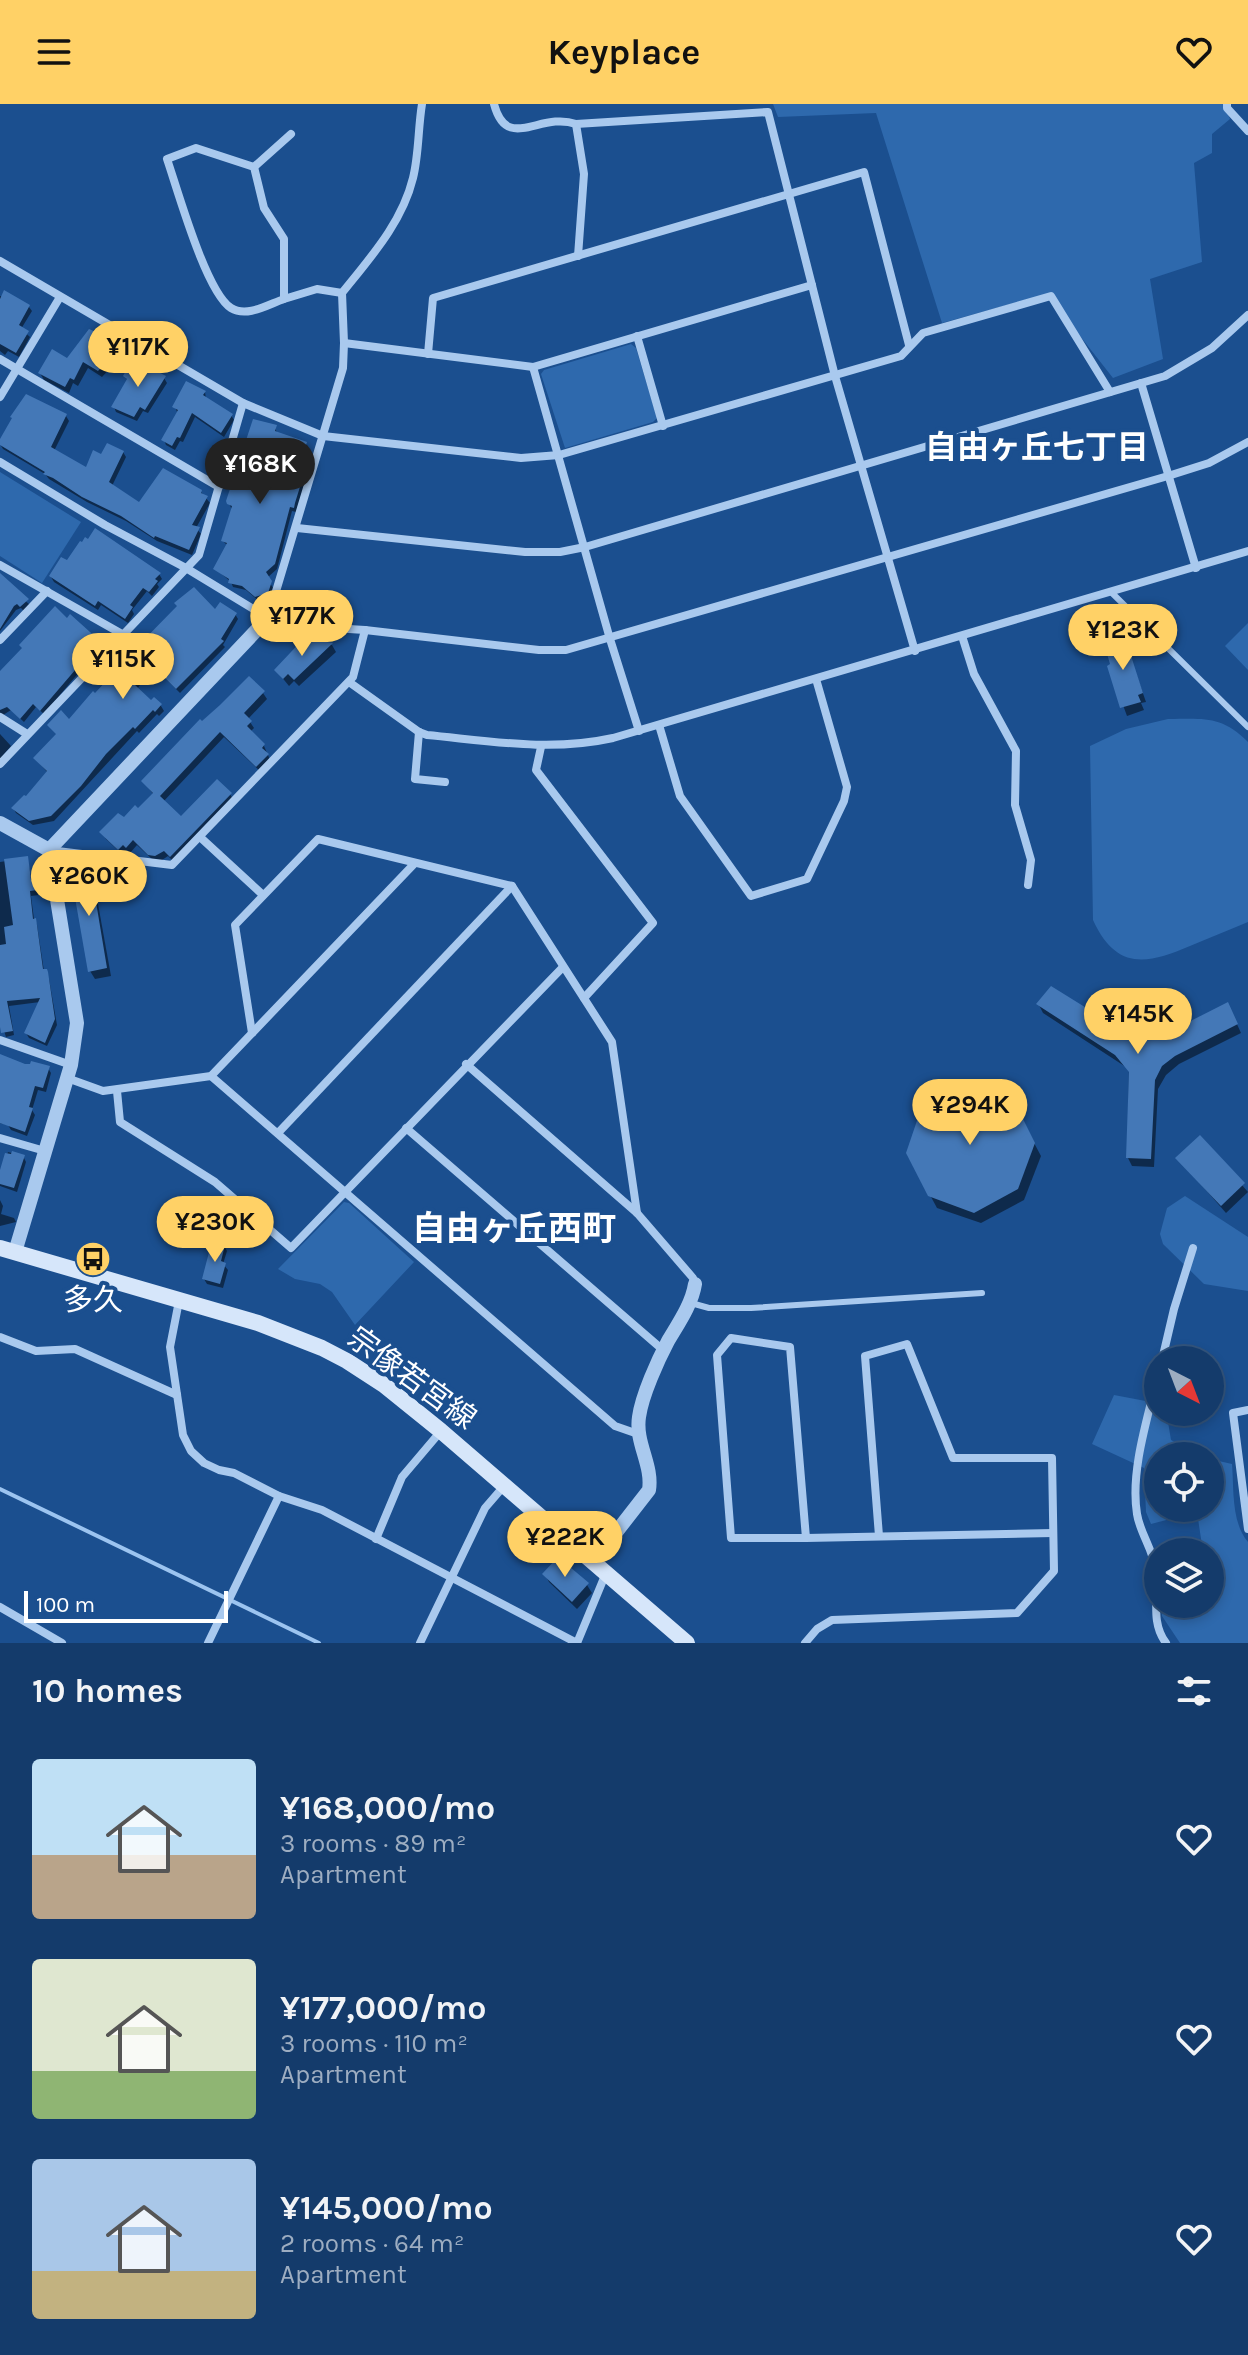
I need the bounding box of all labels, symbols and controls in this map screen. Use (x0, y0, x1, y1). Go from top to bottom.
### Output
icon: menu (32, 30, 76, 74)
icon: heart (1172, 30, 1216, 74)
text: Keyplace (548, 31, 700, 73)
pin: ¥117K (82, 321, 194, 389)
text: ¥117K (106, 331, 170, 362)
district label: 自由ヶ丘七丁目 (925, 429, 1149, 466)
pin: ¥168K (204, 438, 316, 506)
text: ¥168K (223, 448, 297, 479)
pin: ¥177K (246, 590, 358, 658)
text: ¥177K (268, 600, 336, 631)
pin: ¥123K (1067, 604, 1179, 672)
text: ¥123K (1086, 614, 1160, 645)
pin: ¥115K (67, 633, 179, 701)
text: ¥115K (90, 643, 156, 674)
pin: ¥260K (33, 850, 145, 918)
text: ¥260K (49, 860, 129, 891)
pin: ¥145K (1082, 988, 1194, 1056)
text: ¥145K (1102, 998, 1174, 1029)
pin: ¥294K (914, 1079, 1026, 1147)
text: ¥294K (930, 1089, 1010, 1120)
pin: ¥230K (159, 1196, 271, 1264)
text: ¥230K (175, 1206, 255, 1237)
district label: 自由ヶ丘西町 (412, 1209, 616, 1249)
bus stop icon: 多久 (74, 1240, 112, 1278)
place label: 多久 (63, 1282, 123, 1318)
street label: 宗像若宮線 (341, 1319, 483, 1437)
north arrow (1144, 1346, 1224, 1426)
map controls (1144, 1346, 1224, 1618)
button: locate (1144, 1442, 1224, 1522)
pin: ¥222K (509, 1511, 621, 1579)
text: ¥222K (525, 1521, 605, 1552)
button: layers (1144, 1538, 1224, 1618)
scale bar (24, 1587, 228, 1623)
text: 100 m (36, 1592, 95, 1618)
icon: filters (1172, 1669, 1216, 1713)
text: 10 homes (32, 1671, 183, 1711)
text: ¥168,000/mo (280, 1788, 495, 1828)
icon: home (96, 1791, 192, 1887)
icon: heart (1172, 1817, 1216, 1861)
text: 3 rooms · 89 m² (280, 1828, 466, 1859)
text: Apartment (280, 1859, 407, 1890)
text: ¥177,000/mo (280, 1988, 487, 2028)
icon: home (96, 1991, 192, 2087)
icon: heart (1172, 2017, 1216, 2061)
text: 3 rooms · 110 m² (280, 2028, 468, 2059)
text: Apartment (280, 2059, 407, 2090)
text: ¥145,000/mo (280, 2188, 493, 2228)
icon: home (96, 2191, 192, 2287)
icon: heart (1172, 2217, 1216, 2261)
text: 2 rooms · 64 m² (280, 2228, 464, 2259)
text: Apartment (280, 2259, 407, 2290)

